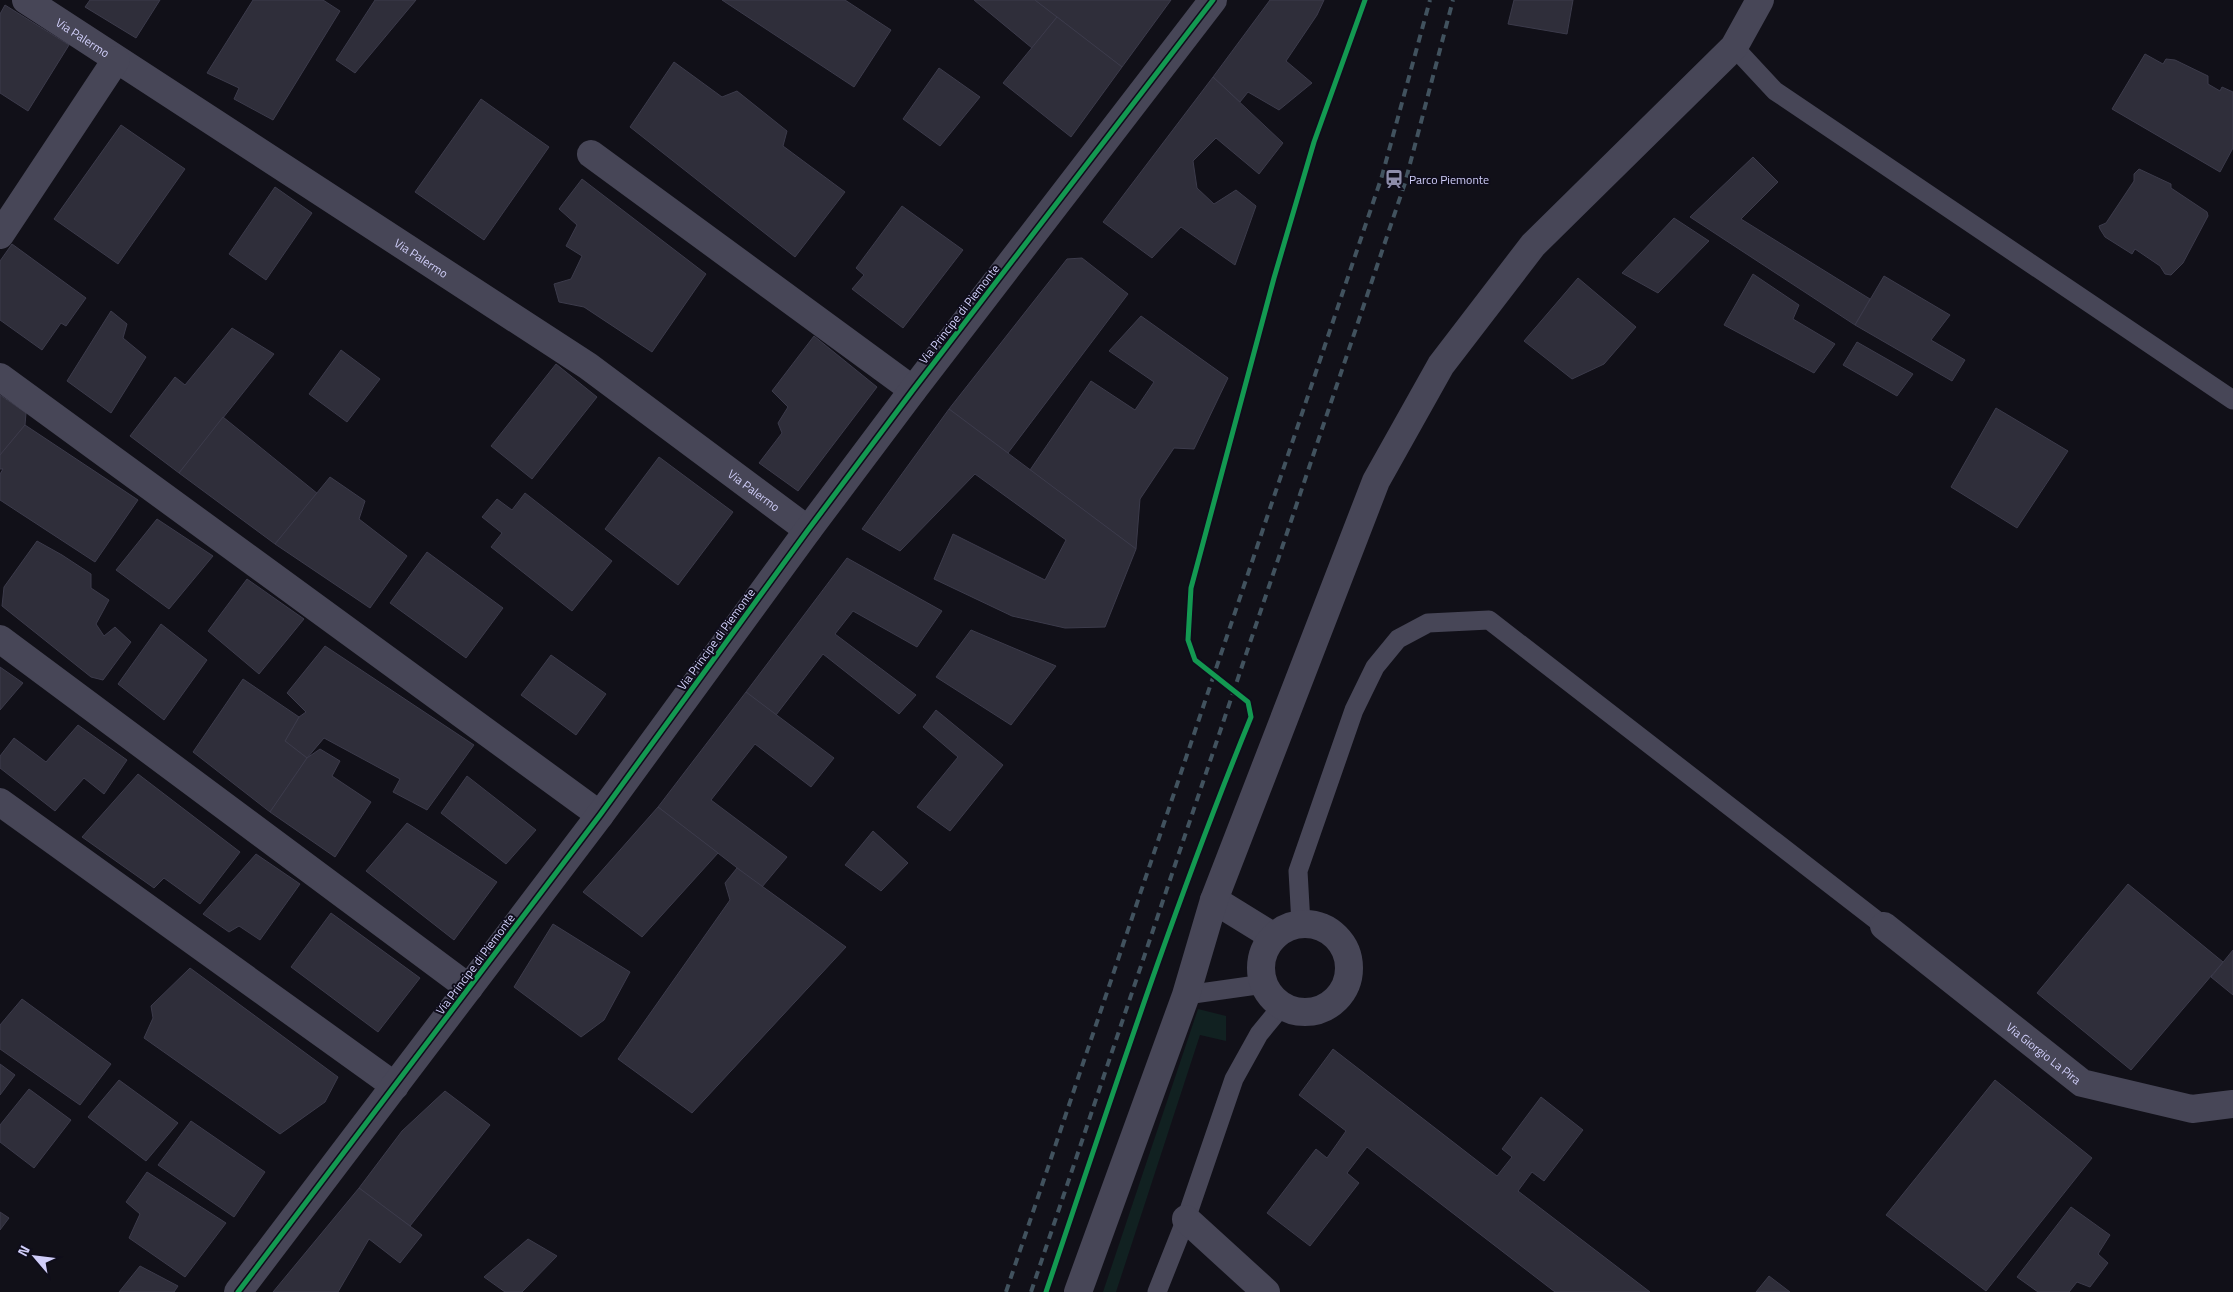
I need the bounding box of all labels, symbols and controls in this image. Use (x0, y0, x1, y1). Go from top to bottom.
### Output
street label: Via Palermo (52, 13, 114, 62)
station icon: Parco Piemonte (1383, 168, 1405, 190)
place label: Parco Piemonte (1409, 170, 1489, 189)
street label: Via Palermo (391, 233, 452, 282)
street label: Via Principe di Piemonte (914, 260, 1004, 368)
street label: Via Palermo (724, 464, 784, 516)
street label: Via Principe di Piemonte (672, 584, 760, 694)
street label: Via Principe di Piemonte (431, 910, 519, 1018)
street label: Via Giorgio La Pira (2002, 1017, 2085, 1088)
north arrow (10, 1232, 60, 1282)
text: N (12, 1241, 35, 1260)

